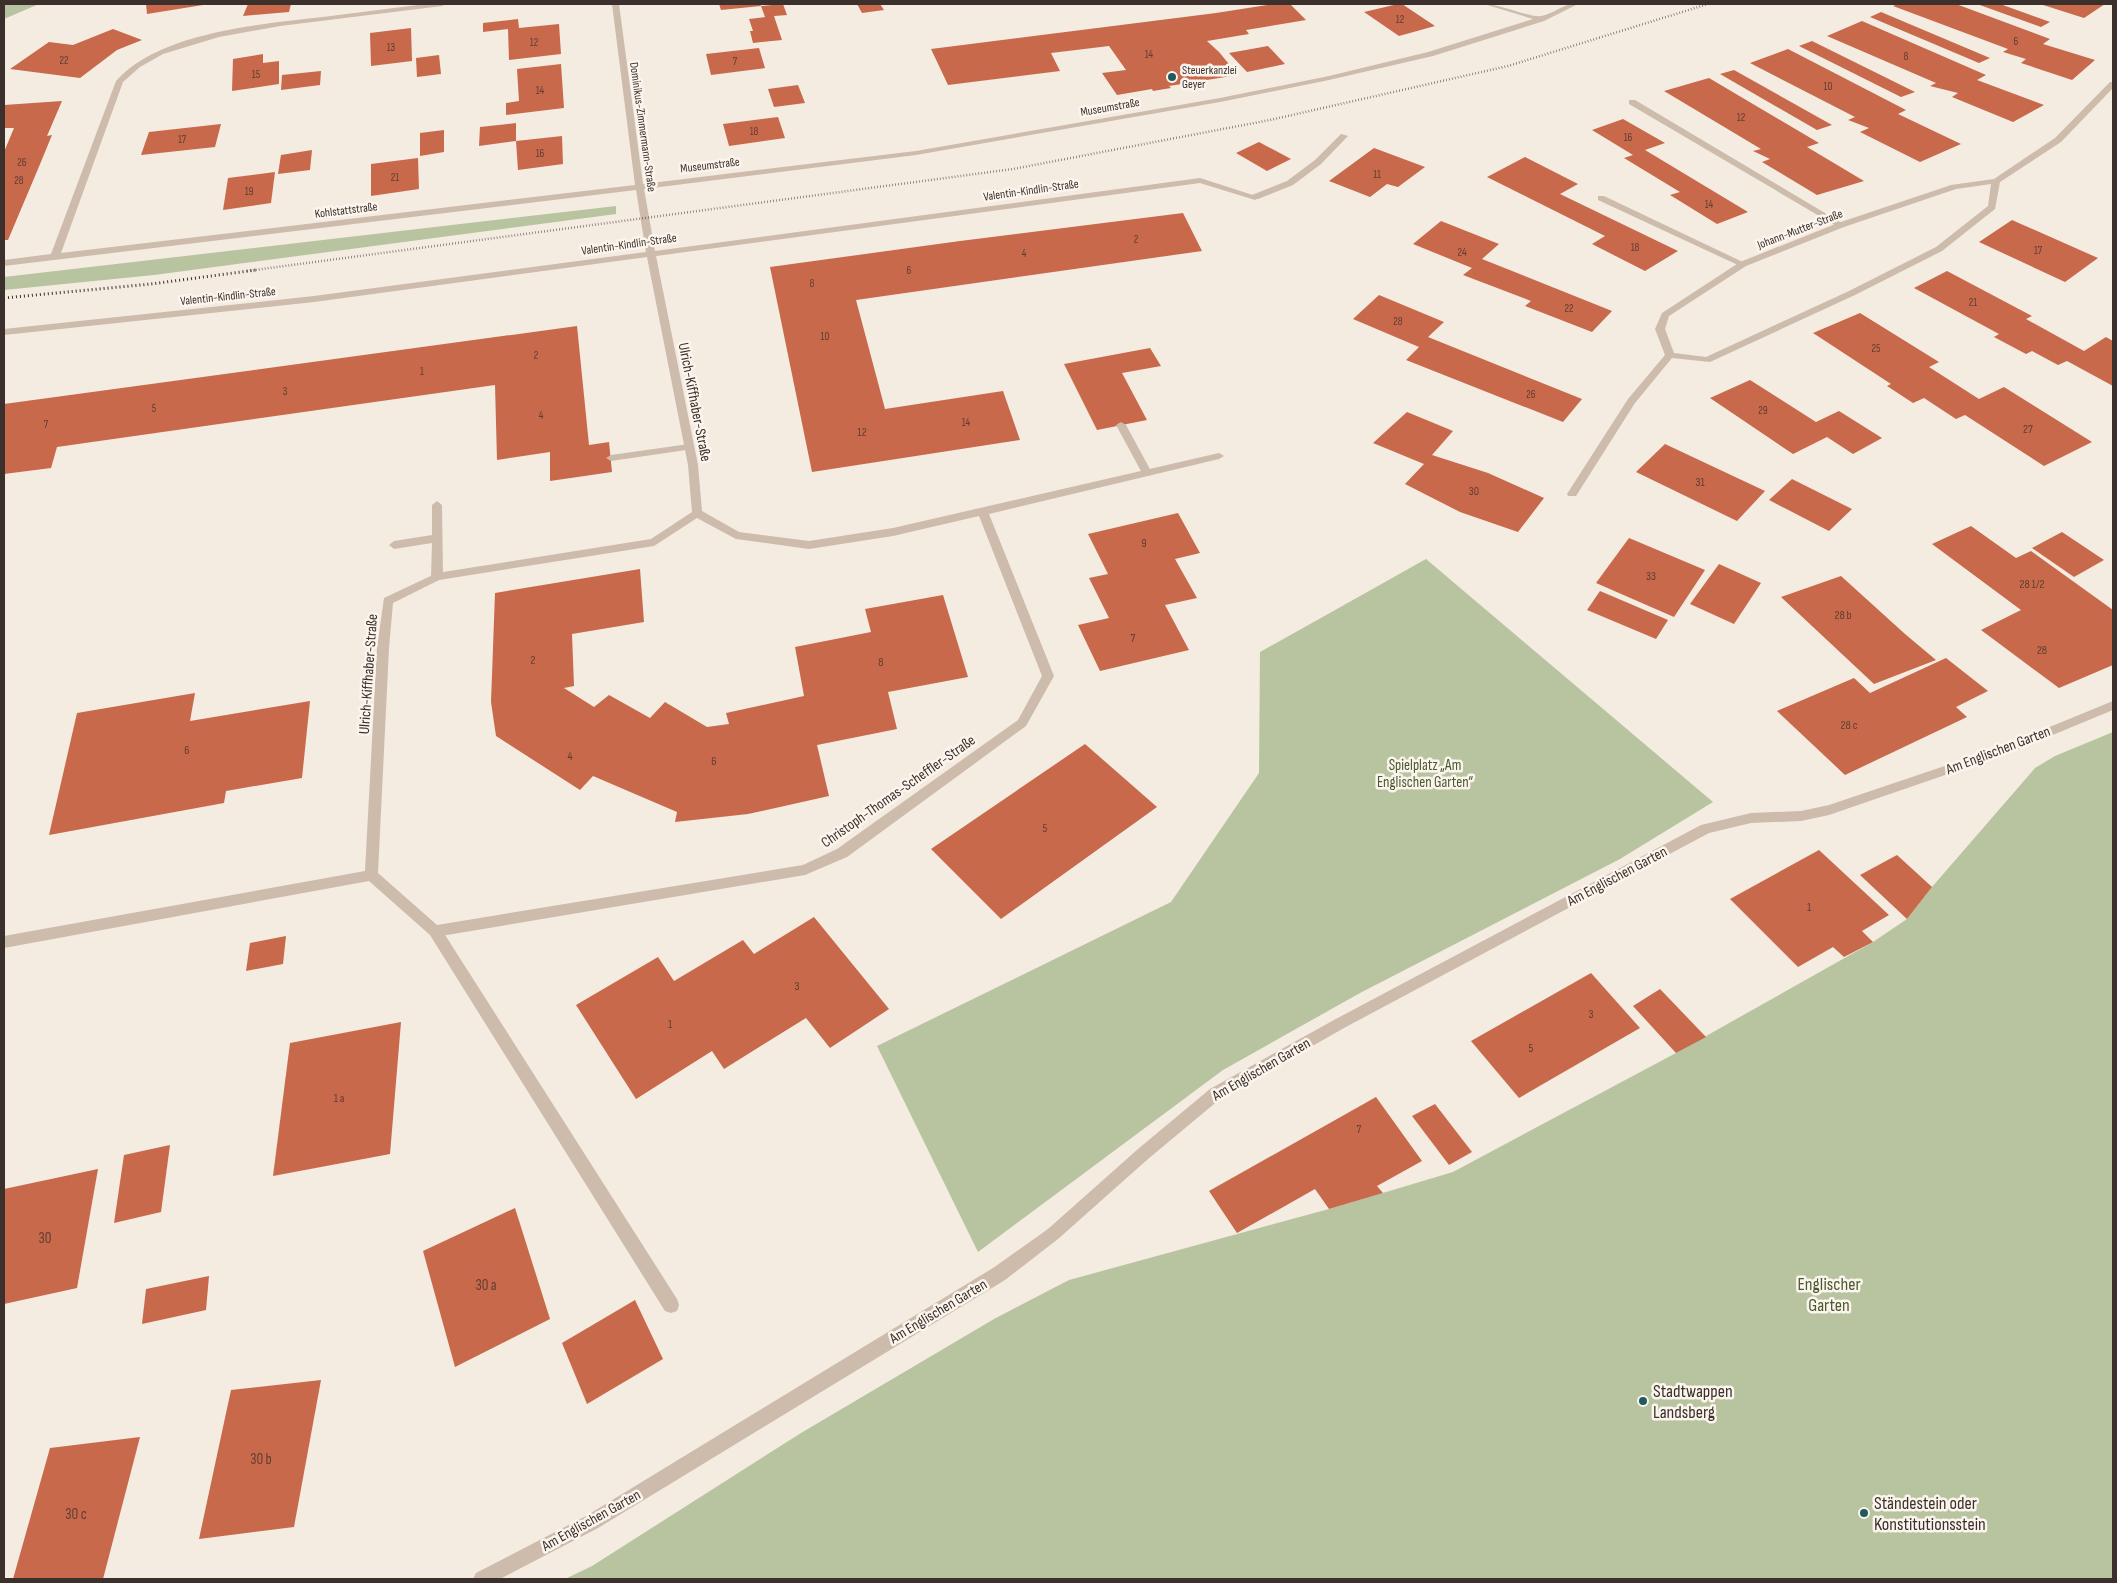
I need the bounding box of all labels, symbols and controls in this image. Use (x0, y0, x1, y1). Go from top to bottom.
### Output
house number: 12 (1396, 13, 1405, 26)
house number: 6 (2014, 35, 2019, 48)
house number: 12 (530, 36, 539, 49)
house number: 13 (387, 41, 396, 54)
house number: 14 (1145, 48, 1154, 61)
house number: 8 (1904, 50, 1909, 63)
house number: 22 (59, 54, 69, 67)
house number: 7 (733, 55, 738, 68)
street label: Dominikus-Zimmermann-Straße (626, 61, 659, 193)
place label: Steuerkanzlei Geyer (1182, 63, 1237, 92)
house number: 15 (252, 68, 260, 81)
marker: Steuerkanzlei Geyer (1166, 71, 1178, 83)
house number: 10 (1824, 80, 1832, 93)
house number: 14 (536, 84, 545, 97)
street label: Museumstraße (1079, 95, 1141, 120)
house number: 12 (1737, 111, 1746, 124)
house number: 18 (750, 125, 759, 138)
house number: 16 (1624, 131, 1633, 144)
house number: 17 (178, 133, 187, 146)
house number: 16 (536, 147, 545, 160)
street label: Museumstraße (680, 154, 741, 177)
house number: 26 (17, 156, 27, 169)
house number: 11 (1373, 168, 1381, 181)
house number: 21 (391, 171, 399, 184)
house number: 28 (14, 174, 24, 187)
street label: Valentin-Kindlin-Straße (983, 176, 1080, 205)
house number: 19 (245, 185, 253, 198)
house number: 14 (1705, 198, 1714, 211)
street label: Kohlstattstraße (314, 199, 378, 222)
street label: Johann-Mutter-Straße (1754, 206, 1845, 253)
street label: Valentin-Kindlin-Straße (581, 230, 678, 259)
house number: 2 (1134, 233, 1139, 246)
house number: 18 (1631, 241, 1640, 254)
house number: 17 (2034, 244, 2043, 257)
house number: 24 (1457, 246, 1467, 259)
house number: 4 (1022, 247, 1027, 260)
house number: 6 (907, 264, 912, 277)
house number: 8 (810, 277, 815, 290)
street label: Valentin-Kindlin-Straße (180, 284, 277, 309)
house number: 21 (1969, 296, 1977, 309)
house number: 22 (1564, 302, 1574, 315)
house number: 28 (1393, 315, 1403, 328)
house number: 10 (821, 330, 829, 343)
street label: Ulrich-Kiffhaber-Straße (674, 341, 715, 463)
house number: 25 (1872, 342, 1880, 355)
house number: 2 (534, 349, 539, 362)
house number: 1 (420, 365, 424, 378)
house number: 3 (283, 385, 288, 398)
house number: 26 (1526, 388, 1536, 401)
house number: 5 (152, 402, 156, 415)
house number: 29 (1758, 404, 1768, 417)
house number: 4 (539, 409, 544, 422)
house number: 14 (962, 416, 971, 429)
house number: 7 (44, 418, 49, 431)
house number: 27 (2023, 422, 2033, 437)
house number: 12 (857, 425, 867, 440)
house number: 31 (1695, 475, 1705, 490)
house number: 30 (1469, 484, 1479, 499)
house number: 9 (1141, 536, 1147, 551)
house number: 33 (1646, 569, 1656, 584)
house number: 28 1/2 (2020, 577, 2045, 592)
house number: 28 b (1834, 608, 1852, 623)
street label: Ulrich-Kiffhaber-Straße (355, 613, 382, 735)
house number: 7 (1131, 631, 1136, 646)
house number: 28 (2037, 643, 2047, 658)
house number: 2 (531, 653, 536, 668)
house number: 8 (878, 655, 884, 670)
house number: 28 c (1841, 718, 1858, 733)
street label: Am Englischen Garten (1942, 722, 2053, 779)
street label: Christoph-Thomas-Scheffler-Straße (817, 731, 979, 852)
house number: 6 (184, 743, 190, 758)
house number: 4 (567, 749, 573, 764)
house number: 6 (711, 754, 717, 769)
park label: Spielplatz „Am Englischen Garten“ (1377, 756, 1473, 792)
house number: 5 (1043, 821, 1048, 836)
street label: Am Englischen Garten (1563, 842, 1670, 911)
house number: 1 (1807, 900, 1812, 915)
house number: 3 (794, 979, 800, 994)
house number: 3 (1588, 1007, 1594, 1022)
house number: 1 (668, 1017, 673, 1032)
street label: Am Englischen Garten (1208, 1034, 1314, 1106)
house number: 5 (1529, 1041, 1534, 1056)
house number: 1 a (334, 1091, 345, 1106)
house number: 7 (1357, 1122, 1362, 1137)
house number: 30 (39, 1229, 51, 1248)
park label: Englischer Garten (1797, 1274, 1861, 1316)
street label: Am Englischen Garten (885, 1275, 990, 1349)
house number: 30 a (475, 1276, 497, 1295)
place label: Stadtwappen Landsberg (1653, 1381, 1733, 1423)
marker: Stadtwappen Landsberg (1637, 1395, 1649, 1407)
house number: 30 b (250, 1450, 272, 1469)
street label: Am Englischen Garten (537, 1485, 644, 1556)
place label: Ständestein oder Konstitutionsstein (1874, 1493, 1986, 1535)
house number: 30 c (65, 1505, 87, 1524)
marker: Ständestein oder Konstitutionsstein (1858, 1507, 1870, 1519)

